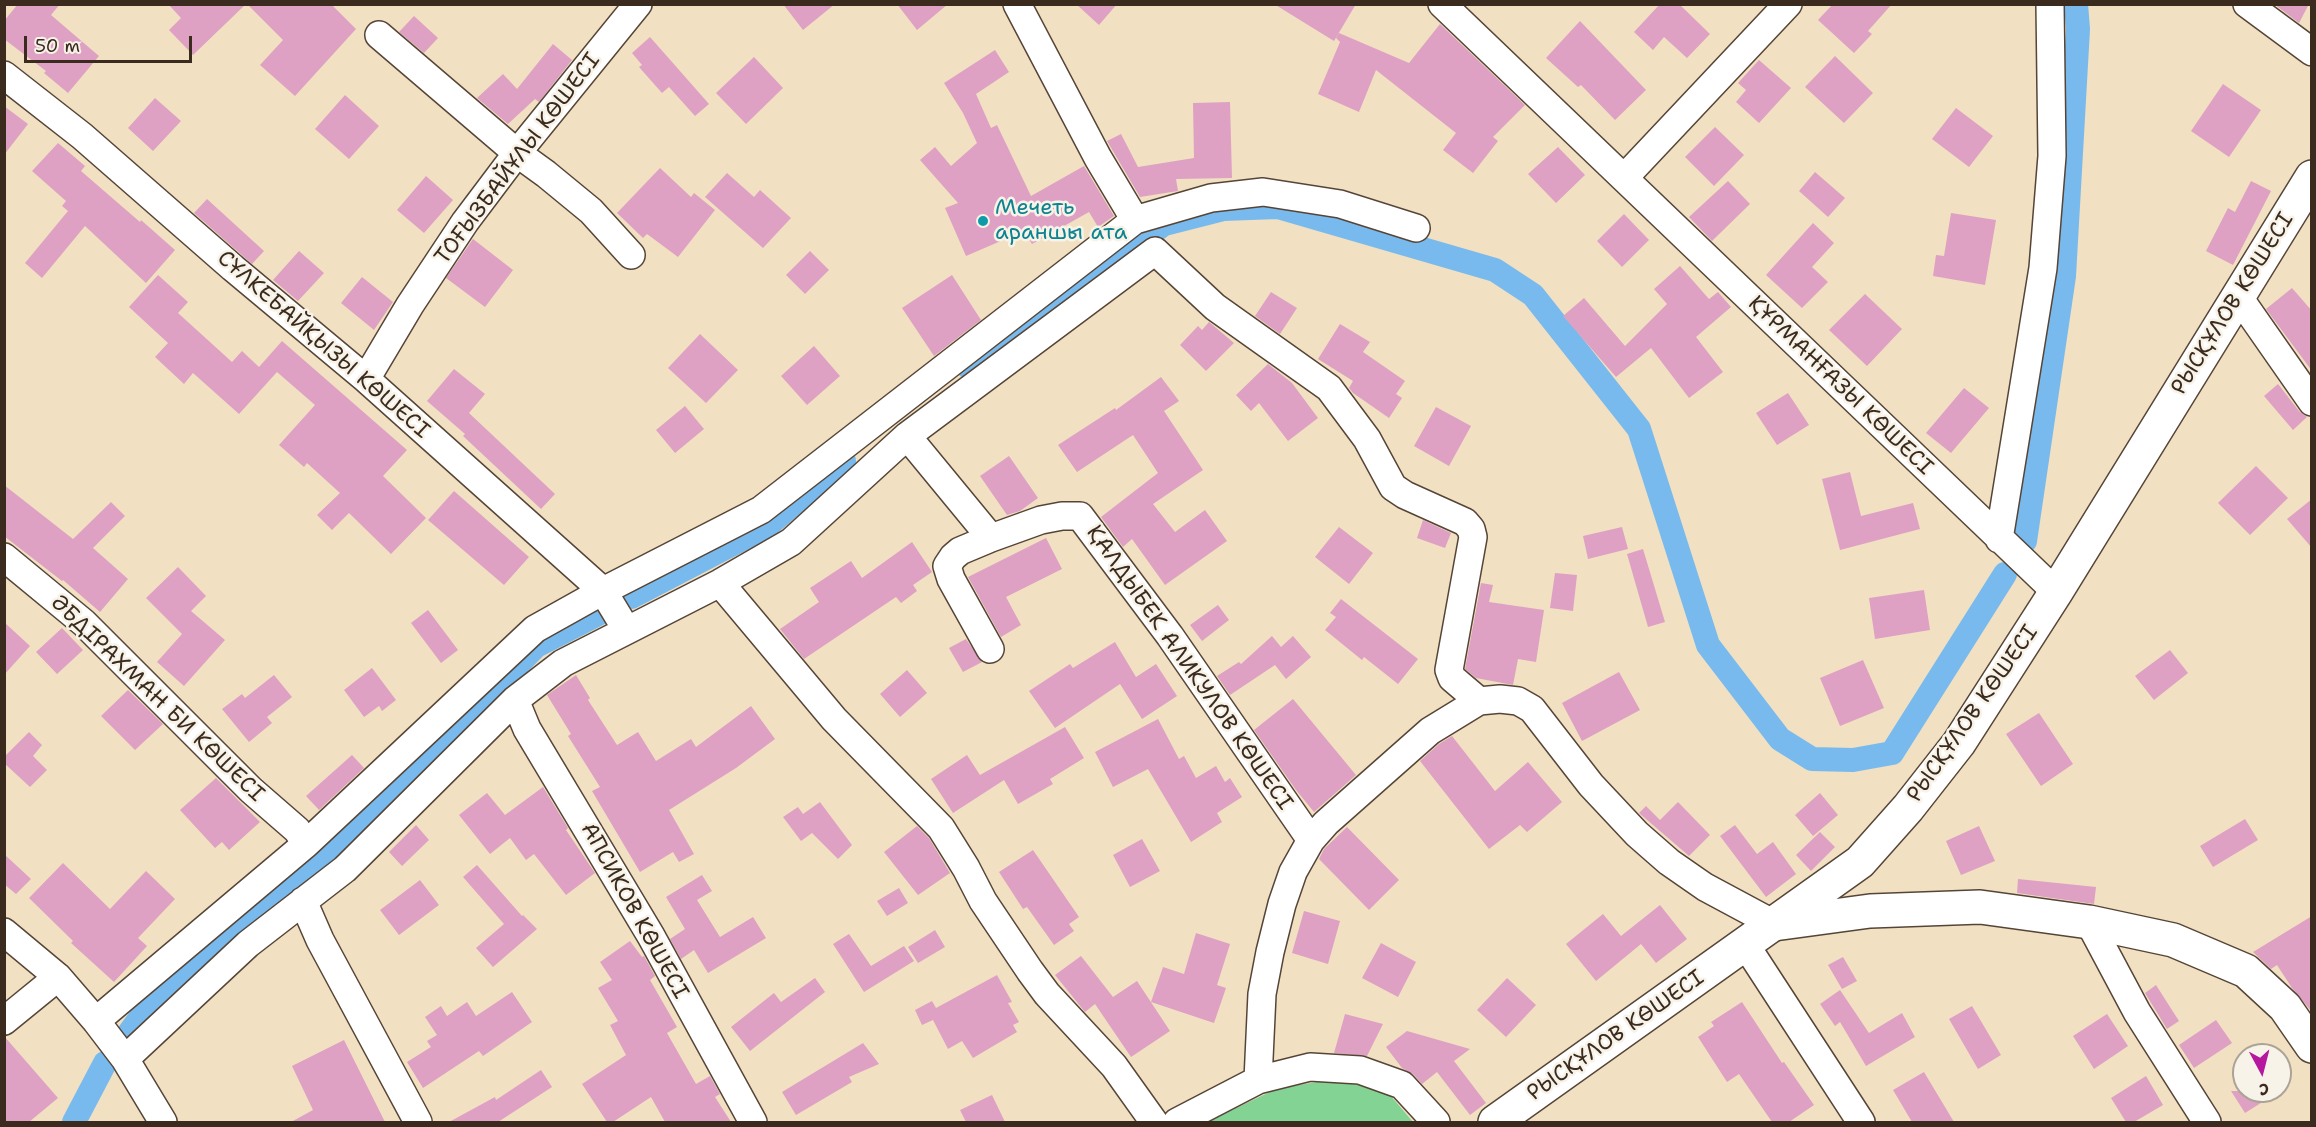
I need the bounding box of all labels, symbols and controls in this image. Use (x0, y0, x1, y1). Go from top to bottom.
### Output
scale bar (27, 24, 195, 62)
text: 50 m (35, 34, 80, 58)
street label: ТОҒЫЗБАЙҰЛЫ КӨШЕСІ (430, 48, 606, 270)
place label: Мечеть араншы ата (995, 195, 1127, 246)
street label: РЫСҚҰЛОВ КӨШЕСІ (2166, 208, 2300, 400)
marker: Мечеть араншы ата (976, 214, 990, 228)
street label: СҰЛКЕБАЙҚЫЗЫ КӨШЕСІ (211, 246, 435, 444)
street label: ҚҰРМАНҒАЗЫ КӨШЕСІ (1742, 291, 1938, 481)
street label: ҚАЛДЫБЕК АЛИКУЛОВ КӨШЕСІ (1080, 521, 1298, 815)
street label: ӘБДІРАХМАН БИ КӨШЕСІ (45, 590, 269, 808)
street label: РЫСҚҰЛОВ КӨШЕСІ (1902, 620, 2044, 808)
street label: АПСИКОВ КӨШЕСІ (575, 818, 693, 1004)
street label: РЫСҚҰЛОВ КӨШЕСІ (1522, 965, 1710, 1107)
north arrow (2232, 1043, 2292, 1103)
text: С (2258, 1078, 2270, 1100)

